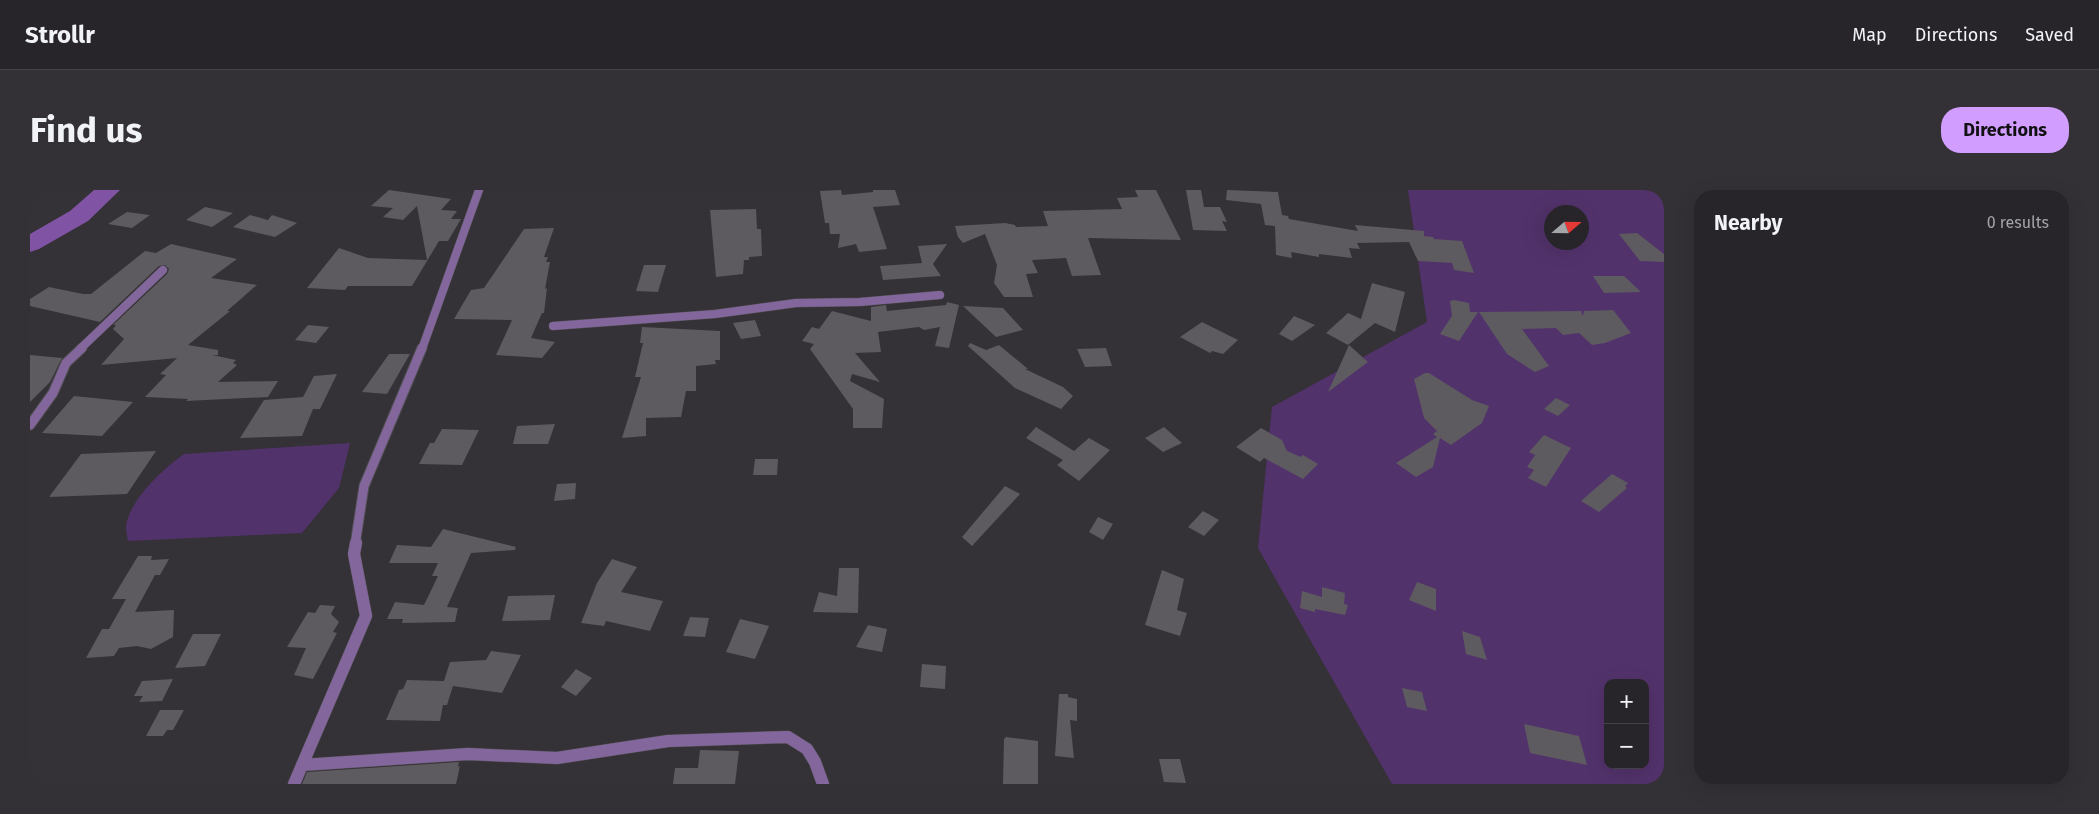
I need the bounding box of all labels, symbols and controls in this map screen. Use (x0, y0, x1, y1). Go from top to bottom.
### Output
text: Strollr (25, 21, 95, 49)
text: Map (1852, 24, 1887, 46)
text: Directions (1915, 24, 1997, 46)
text: Saved (2025, 24, 2074, 46)
button: Directions (1941, 107, 2069, 153)
text: Find us (30, 109, 142, 151)
north arrow (1544, 205, 1589, 250)
text: Nearby (1714, 210, 1782, 236)
text: 0 results (1987, 213, 2049, 232)
map controls (1604, 679, 1649, 769)
button: + (1604, 679, 1649, 724)
button: − (1604, 724, 1649, 769)

